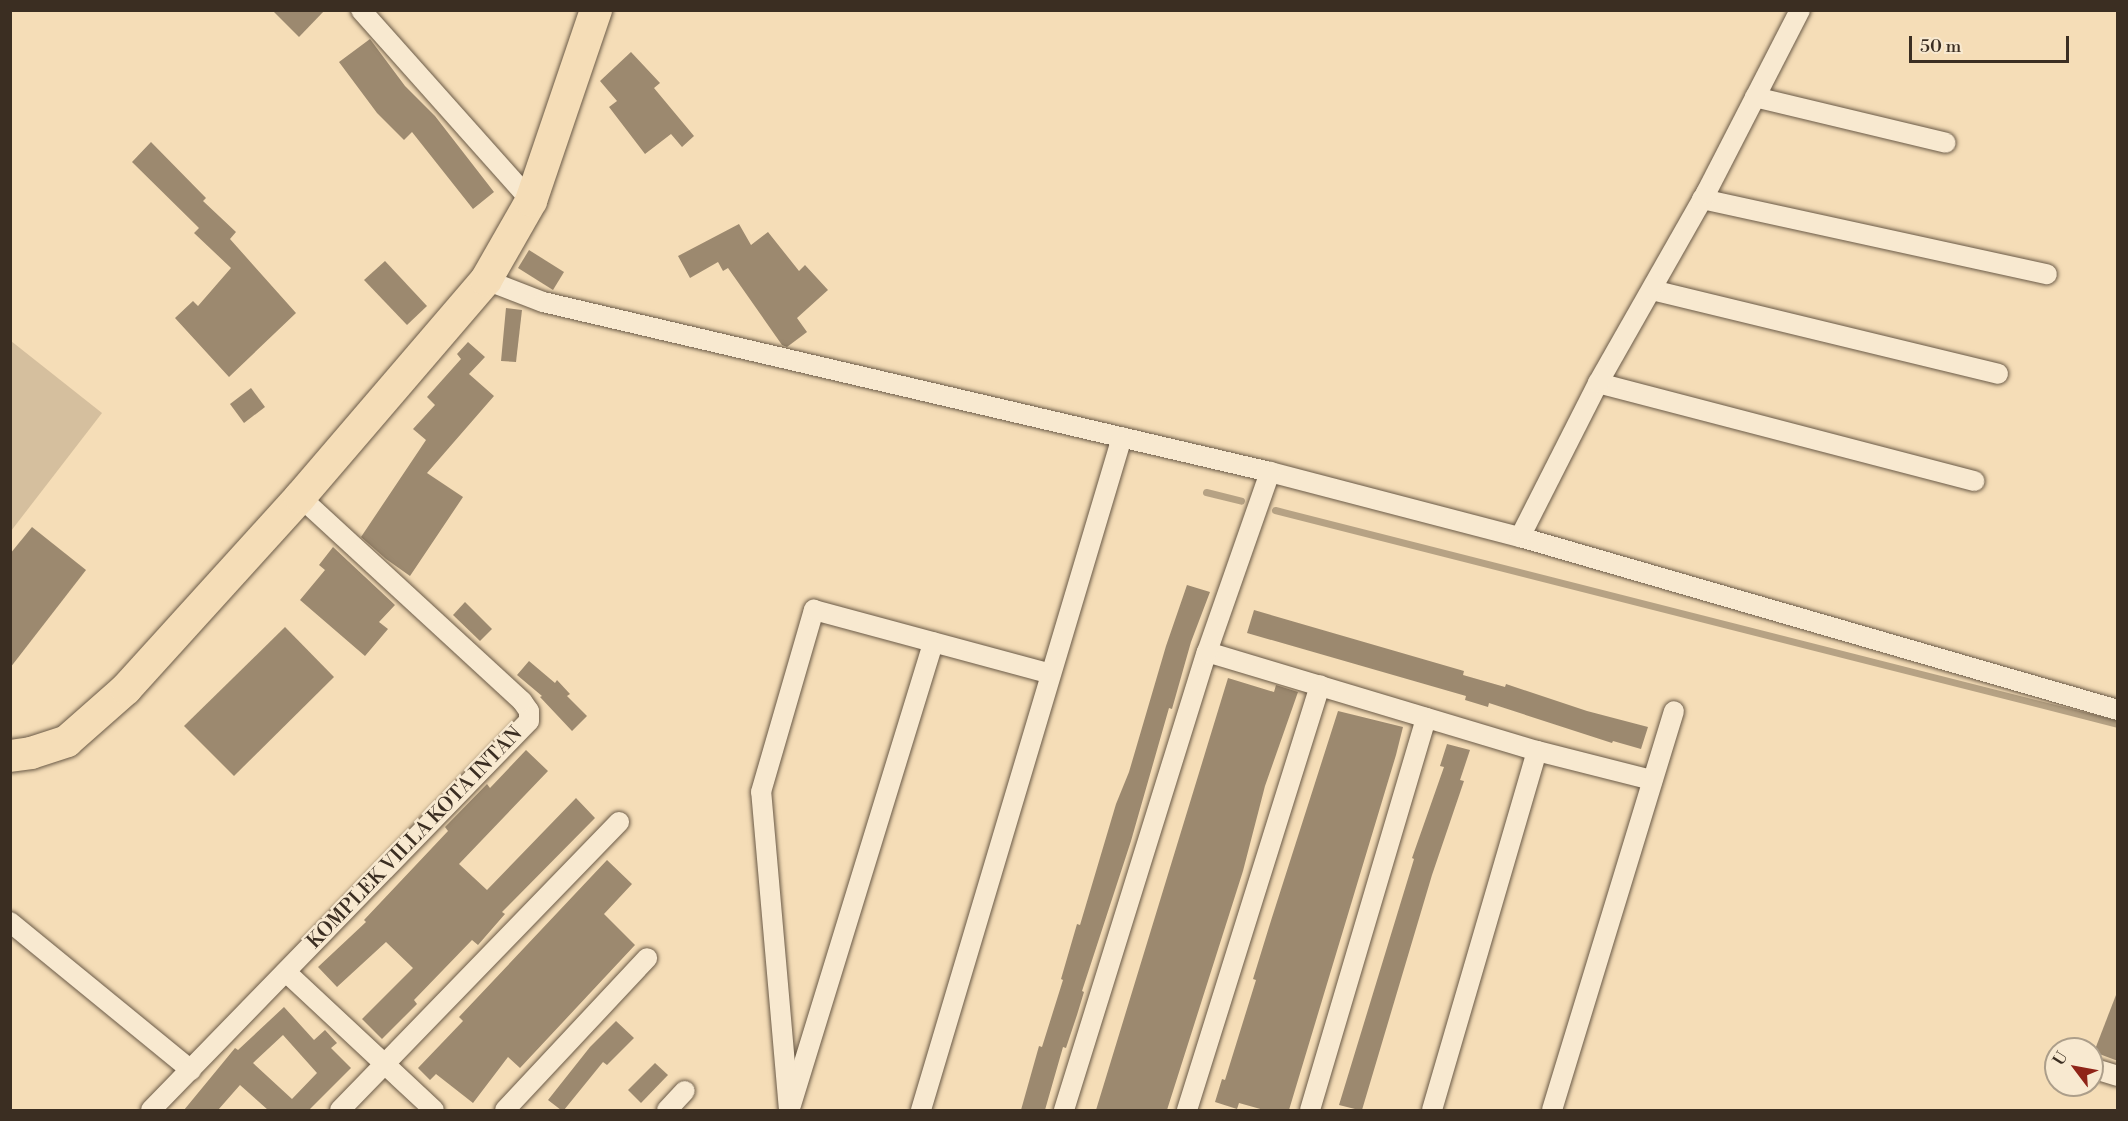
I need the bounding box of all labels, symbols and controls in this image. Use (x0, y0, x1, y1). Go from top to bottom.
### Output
scale bar (1912, 24, 2072, 62)
text: 50 m (1920, 35, 1961, 58)
street label: KOMPLEK VILLA KOTA INTAN (302, 722, 528, 954)
north arrow (2044, 1037, 2104, 1097)
text: U (2049, 1048, 2072, 1069)

